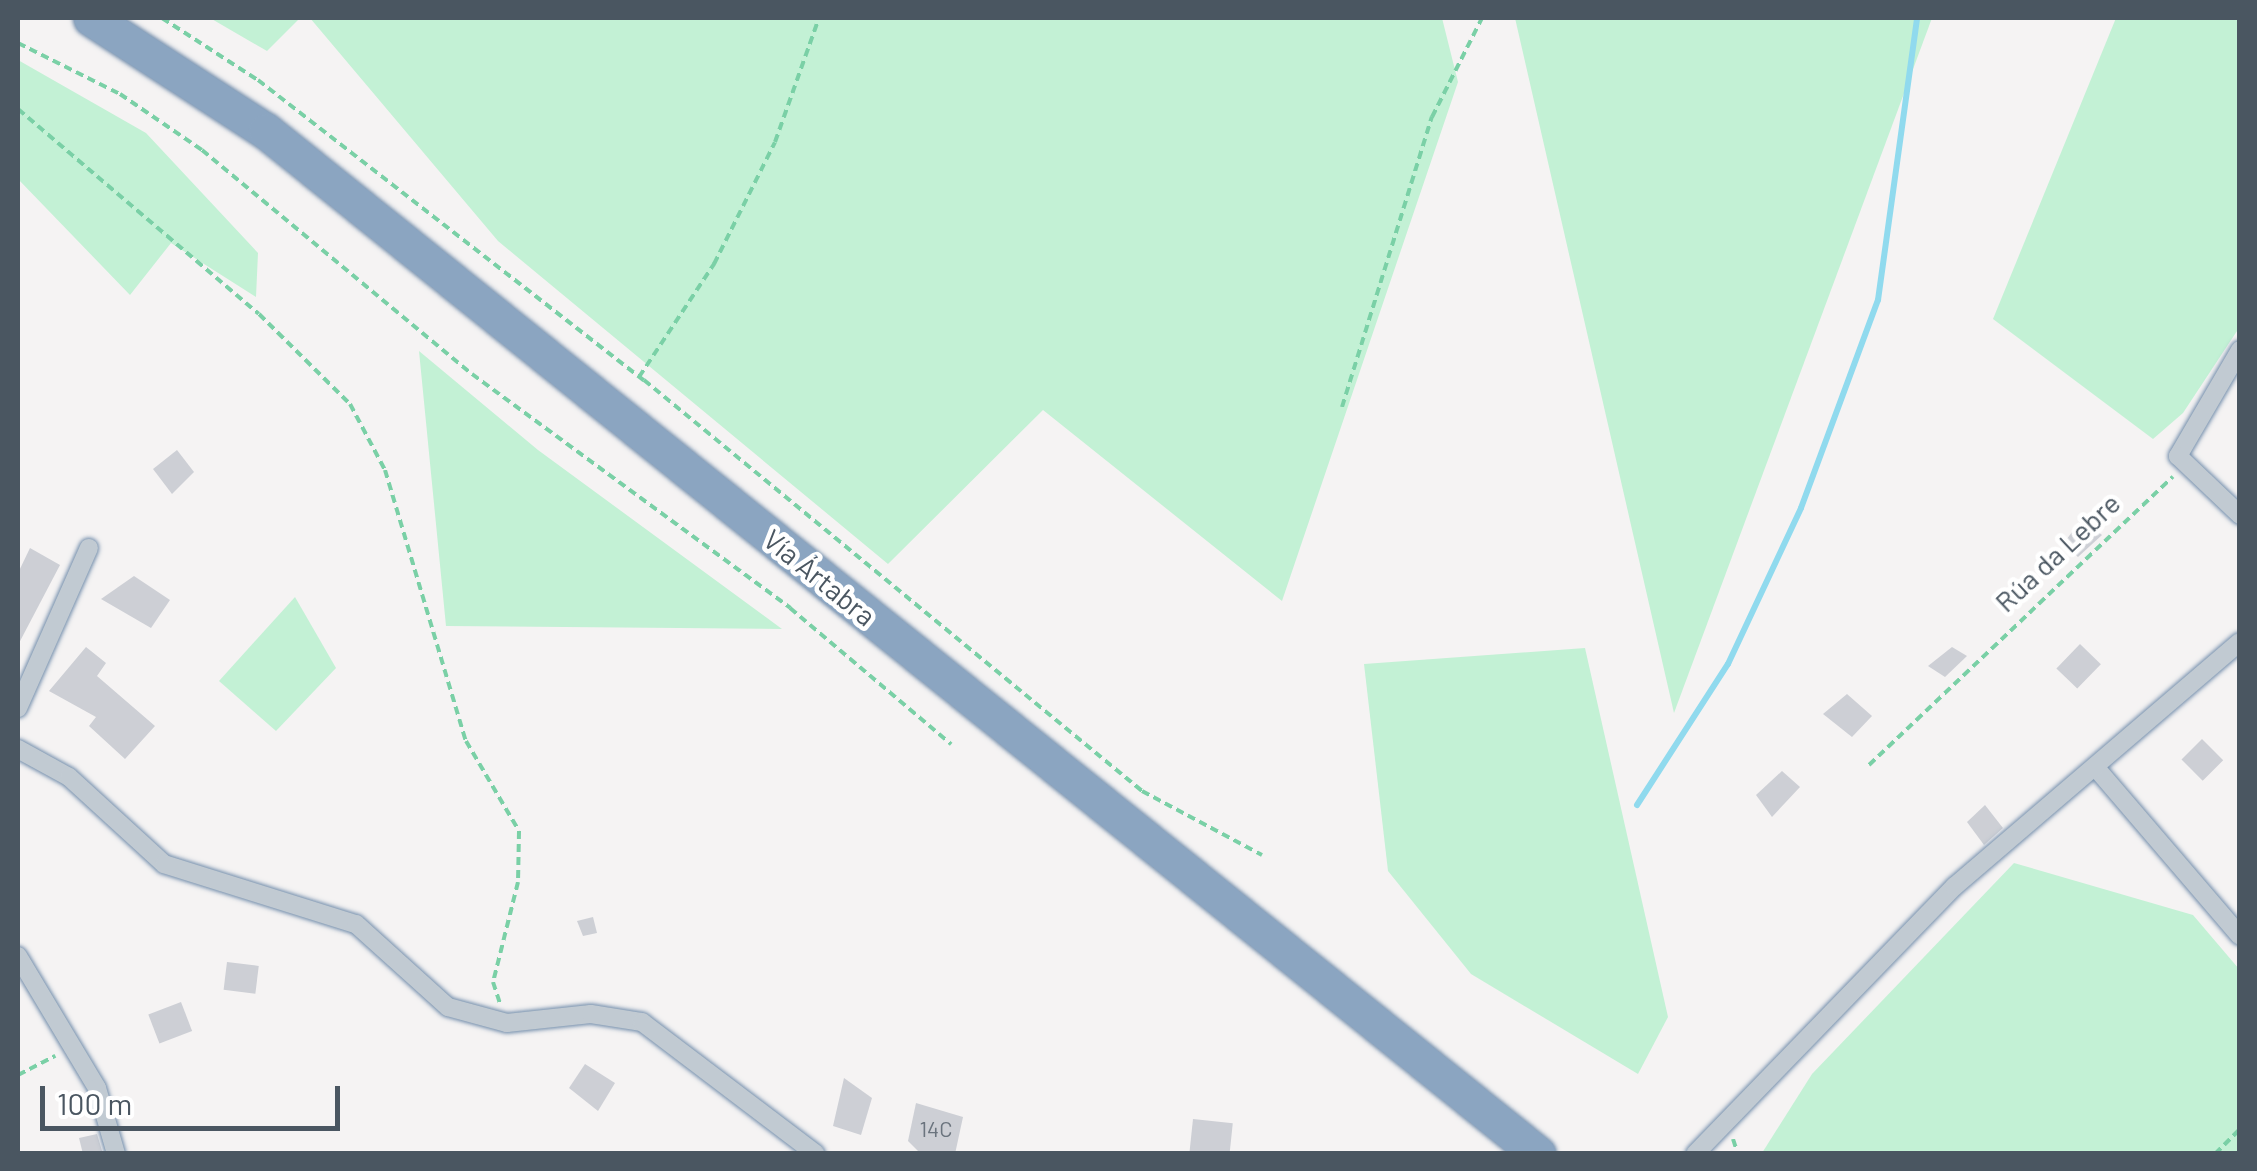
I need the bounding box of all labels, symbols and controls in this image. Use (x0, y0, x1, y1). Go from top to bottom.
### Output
street label: Rúa da Lebre (1988, 486, 2126, 618)
street label: Vía Ártabra (757, 522, 883, 632)
scale bar (45, 1066, 345, 1128)
text: 100 m (57, 1085, 132, 1121)
house number: 14C (919, 1116, 953, 1142)

